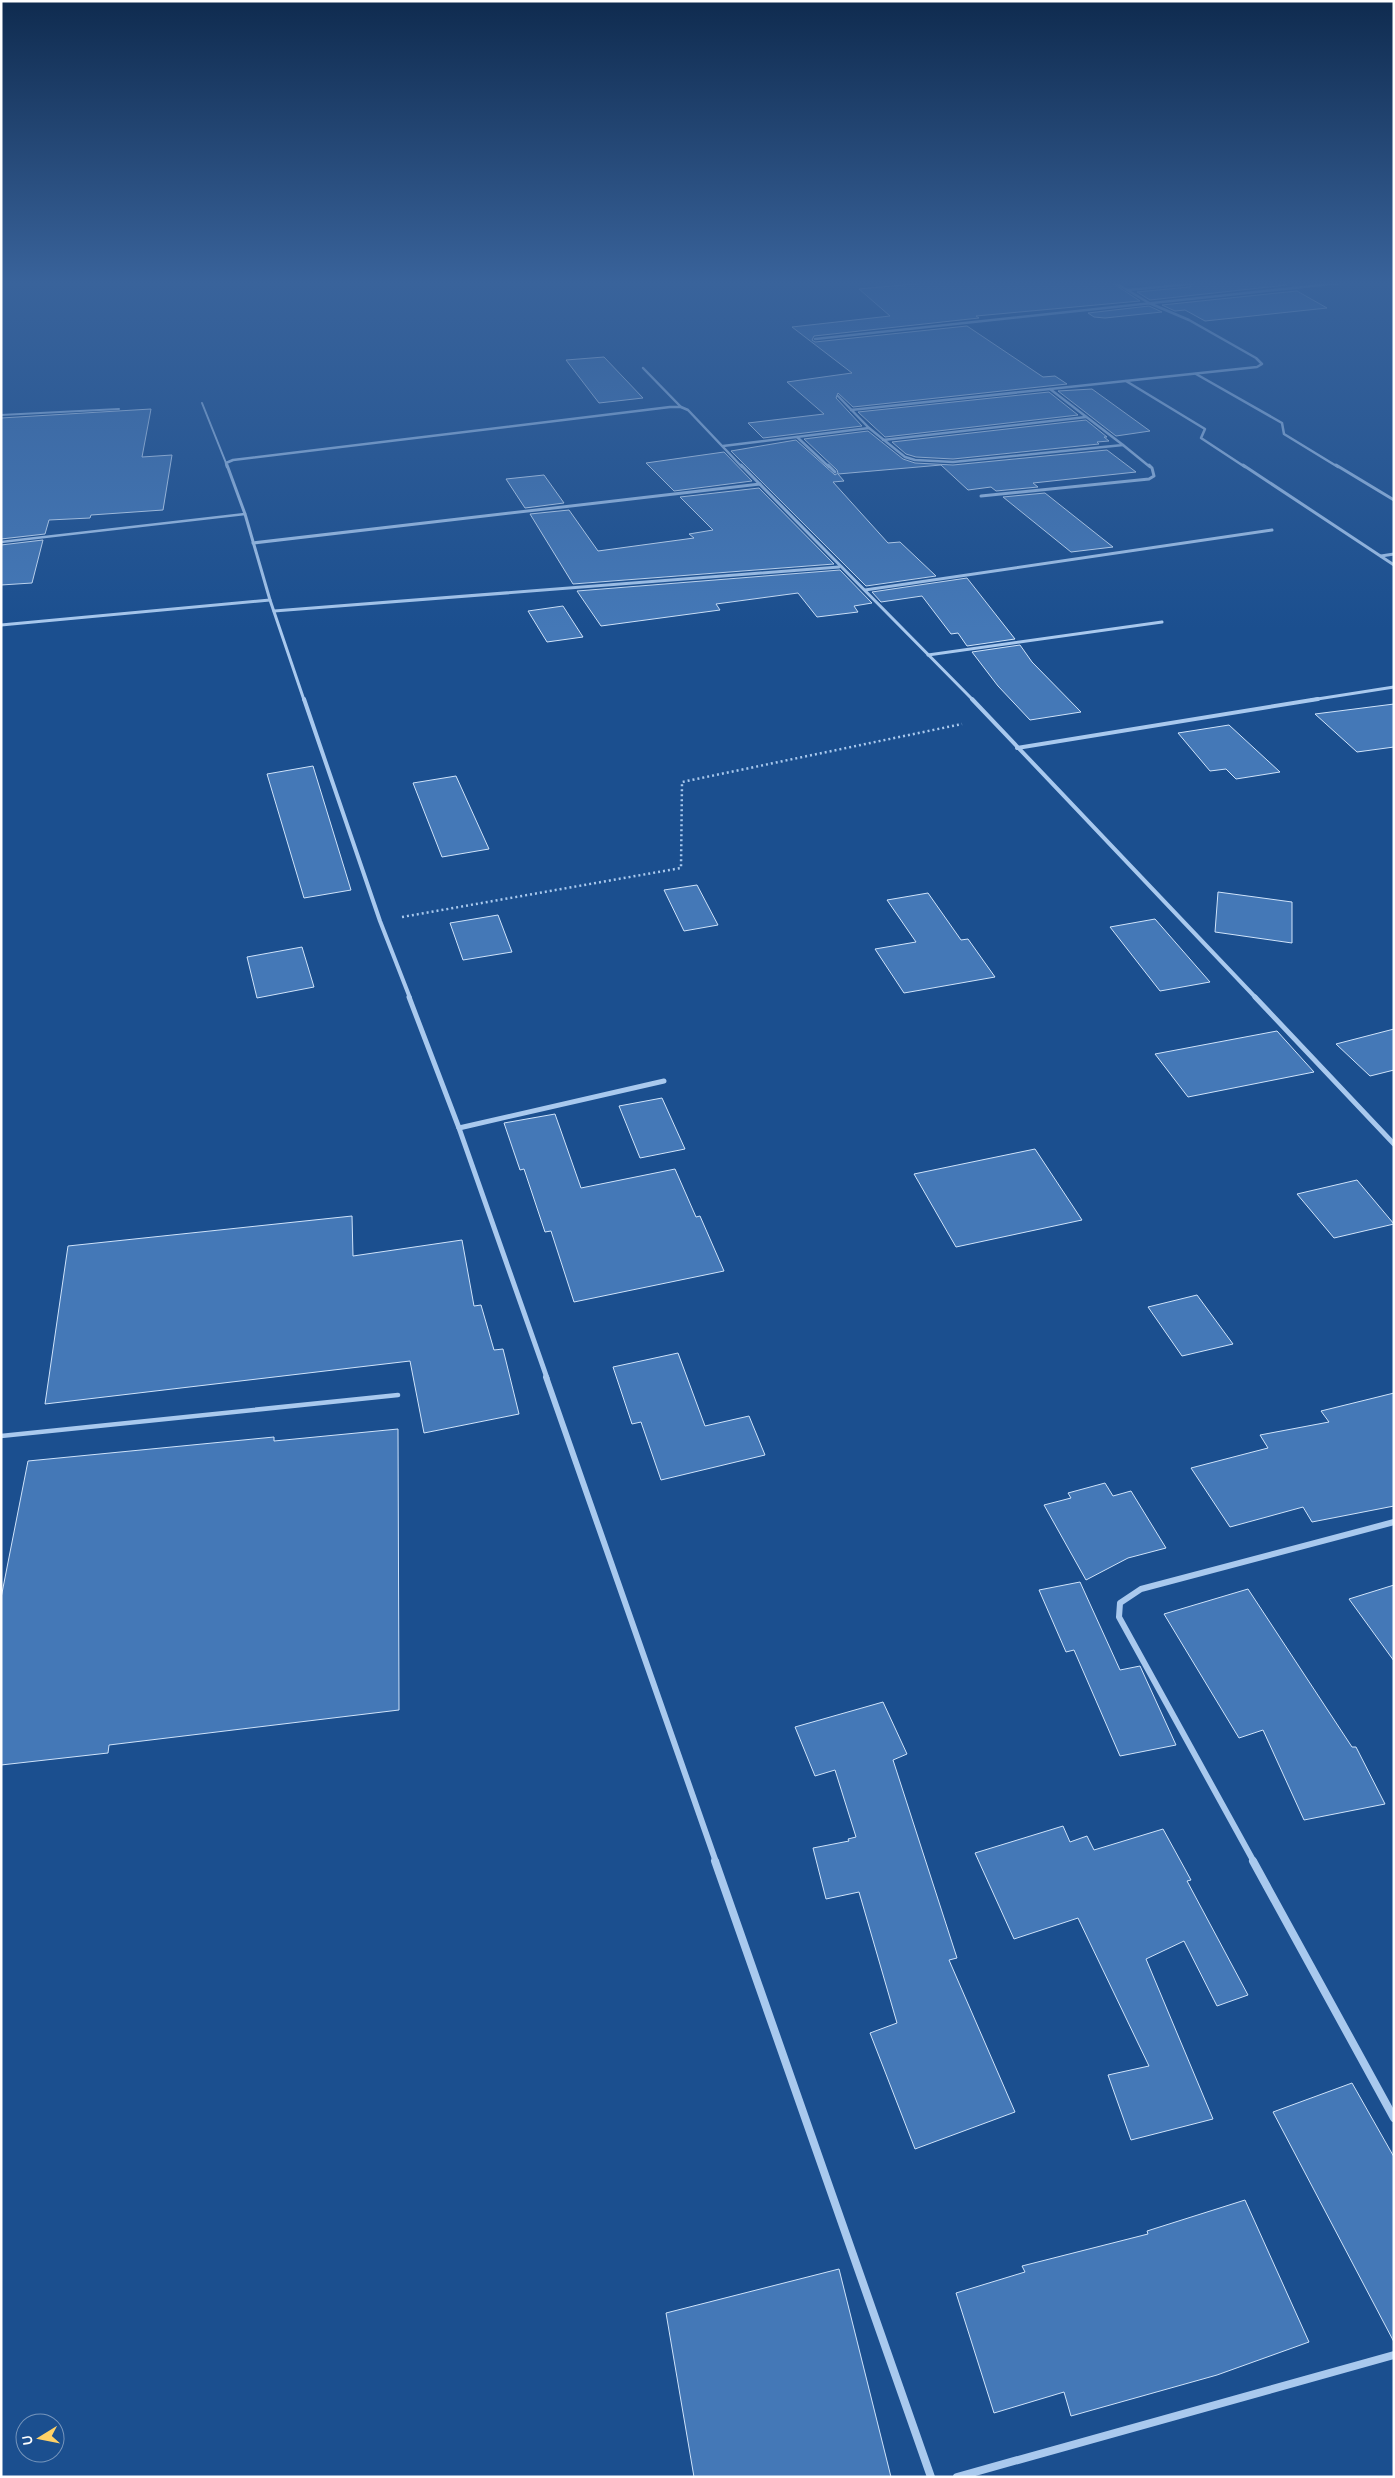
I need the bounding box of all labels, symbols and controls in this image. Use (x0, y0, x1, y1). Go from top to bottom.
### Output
north arrow (15, 2413, 65, 2463)
text: U (17, 2434, 37, 2447)

